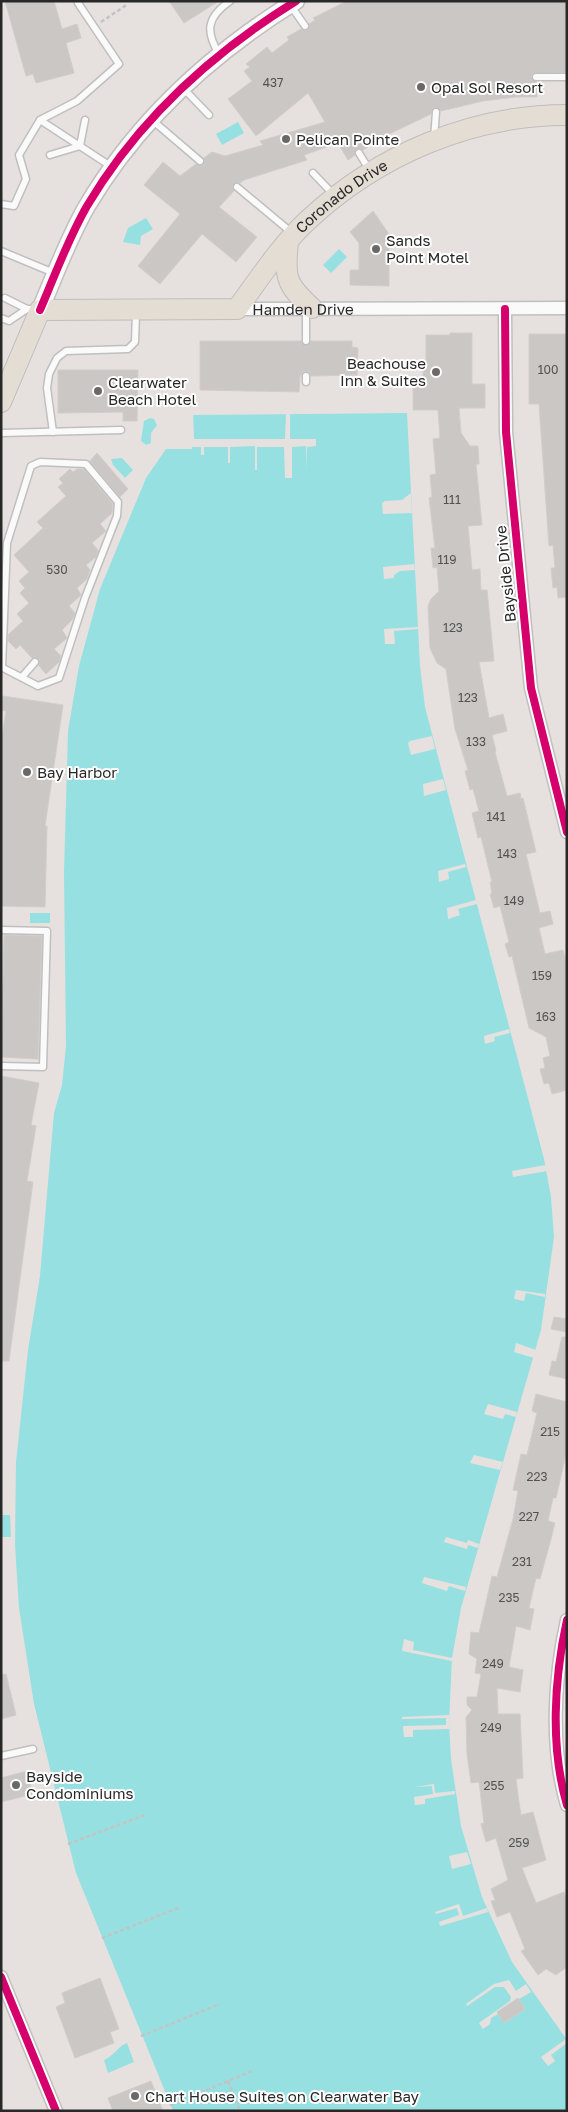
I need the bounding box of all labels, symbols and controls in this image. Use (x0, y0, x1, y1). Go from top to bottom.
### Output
house number: 437 (263, 75, 283, 90)
place label: Opal Sol Resort (431, 78, 543, 96)
marker: Opal Sol Resort (415, 81, 427, 93)
place label: Pelican Pointe (296, 130, 400, 148)
marker: Pelican Pointe (280, 133, 292, 145)
street label: Coronado Drive (291, 155, 391, 236)
place label: Sands Point Motel (386, 231, 469, 266)
marker: Sands Point Motel (370, 243, 382, 255)
street label: Hamden Drive (252, 300, 354, 318)
place label: Beachouse Inn & Suites (340, 354, 426, 389)
house number: 100 (538, 362, 558, 377)
marker: Beachouse Inn & Suites (430, 366, 442, 378)
place label: Clearwater Beach Hotel (108, 373, 196, 408)
marker: Clearwater Beach Hotel (92, 385, 104, 397)
house number: 111 (443, 492, 461, 507)
street label: Bayside Drive (491, 524, 519, 623)
house number: 119 (438, 552, 456, 567)
house number: 530 (46, 562, 68, 577)
house number: 123 (443, 620, 463, 635)
house number: 123 (458, 690, 478, 705)
house number: 133 (466, 734, 486, 749)
place label: Bay Harbor (37, 763, 117, 781)
marker: Bay Harbor (21, 766, 33, 778)
house number: 141 (487, 809, 506, 824)
house number: 143 (497, 846, 517, 861)
house number: 149 (504, 893, 524, 908)
house number: 159 (532, 968, 552, 983)
house number: 163 (536, 1009, 556, 1024)
house number: 215 (540, 1424, 560, 1439)
house number: 223 (527, 1469, 547, 1484)
house number: 227 (519, 1509, 539, 1524)
house number: 231 (512, 1554, 532, 1569)
house number: 235 (499, 1590, 520, 1605)
house number: 249 (482, 1656, 504, 1671)
house number: 249 (480, 1720, 502, 1735)
place label: Bayside Condominiums (26, 1767, 134, 1802)
house number: 255 (484, 1778, 504, 1793)
marker: Bayside Condominiums (10, 1779, 22, 1791)
house number: 259 (508, 1835, 530, 1850)
place label: Chart House Suites on Clearwater Bay (145, 2087, 420, 2105)
marker: Chart House Suites on Clearwater Bay (129, 2090, 141, 2102)

